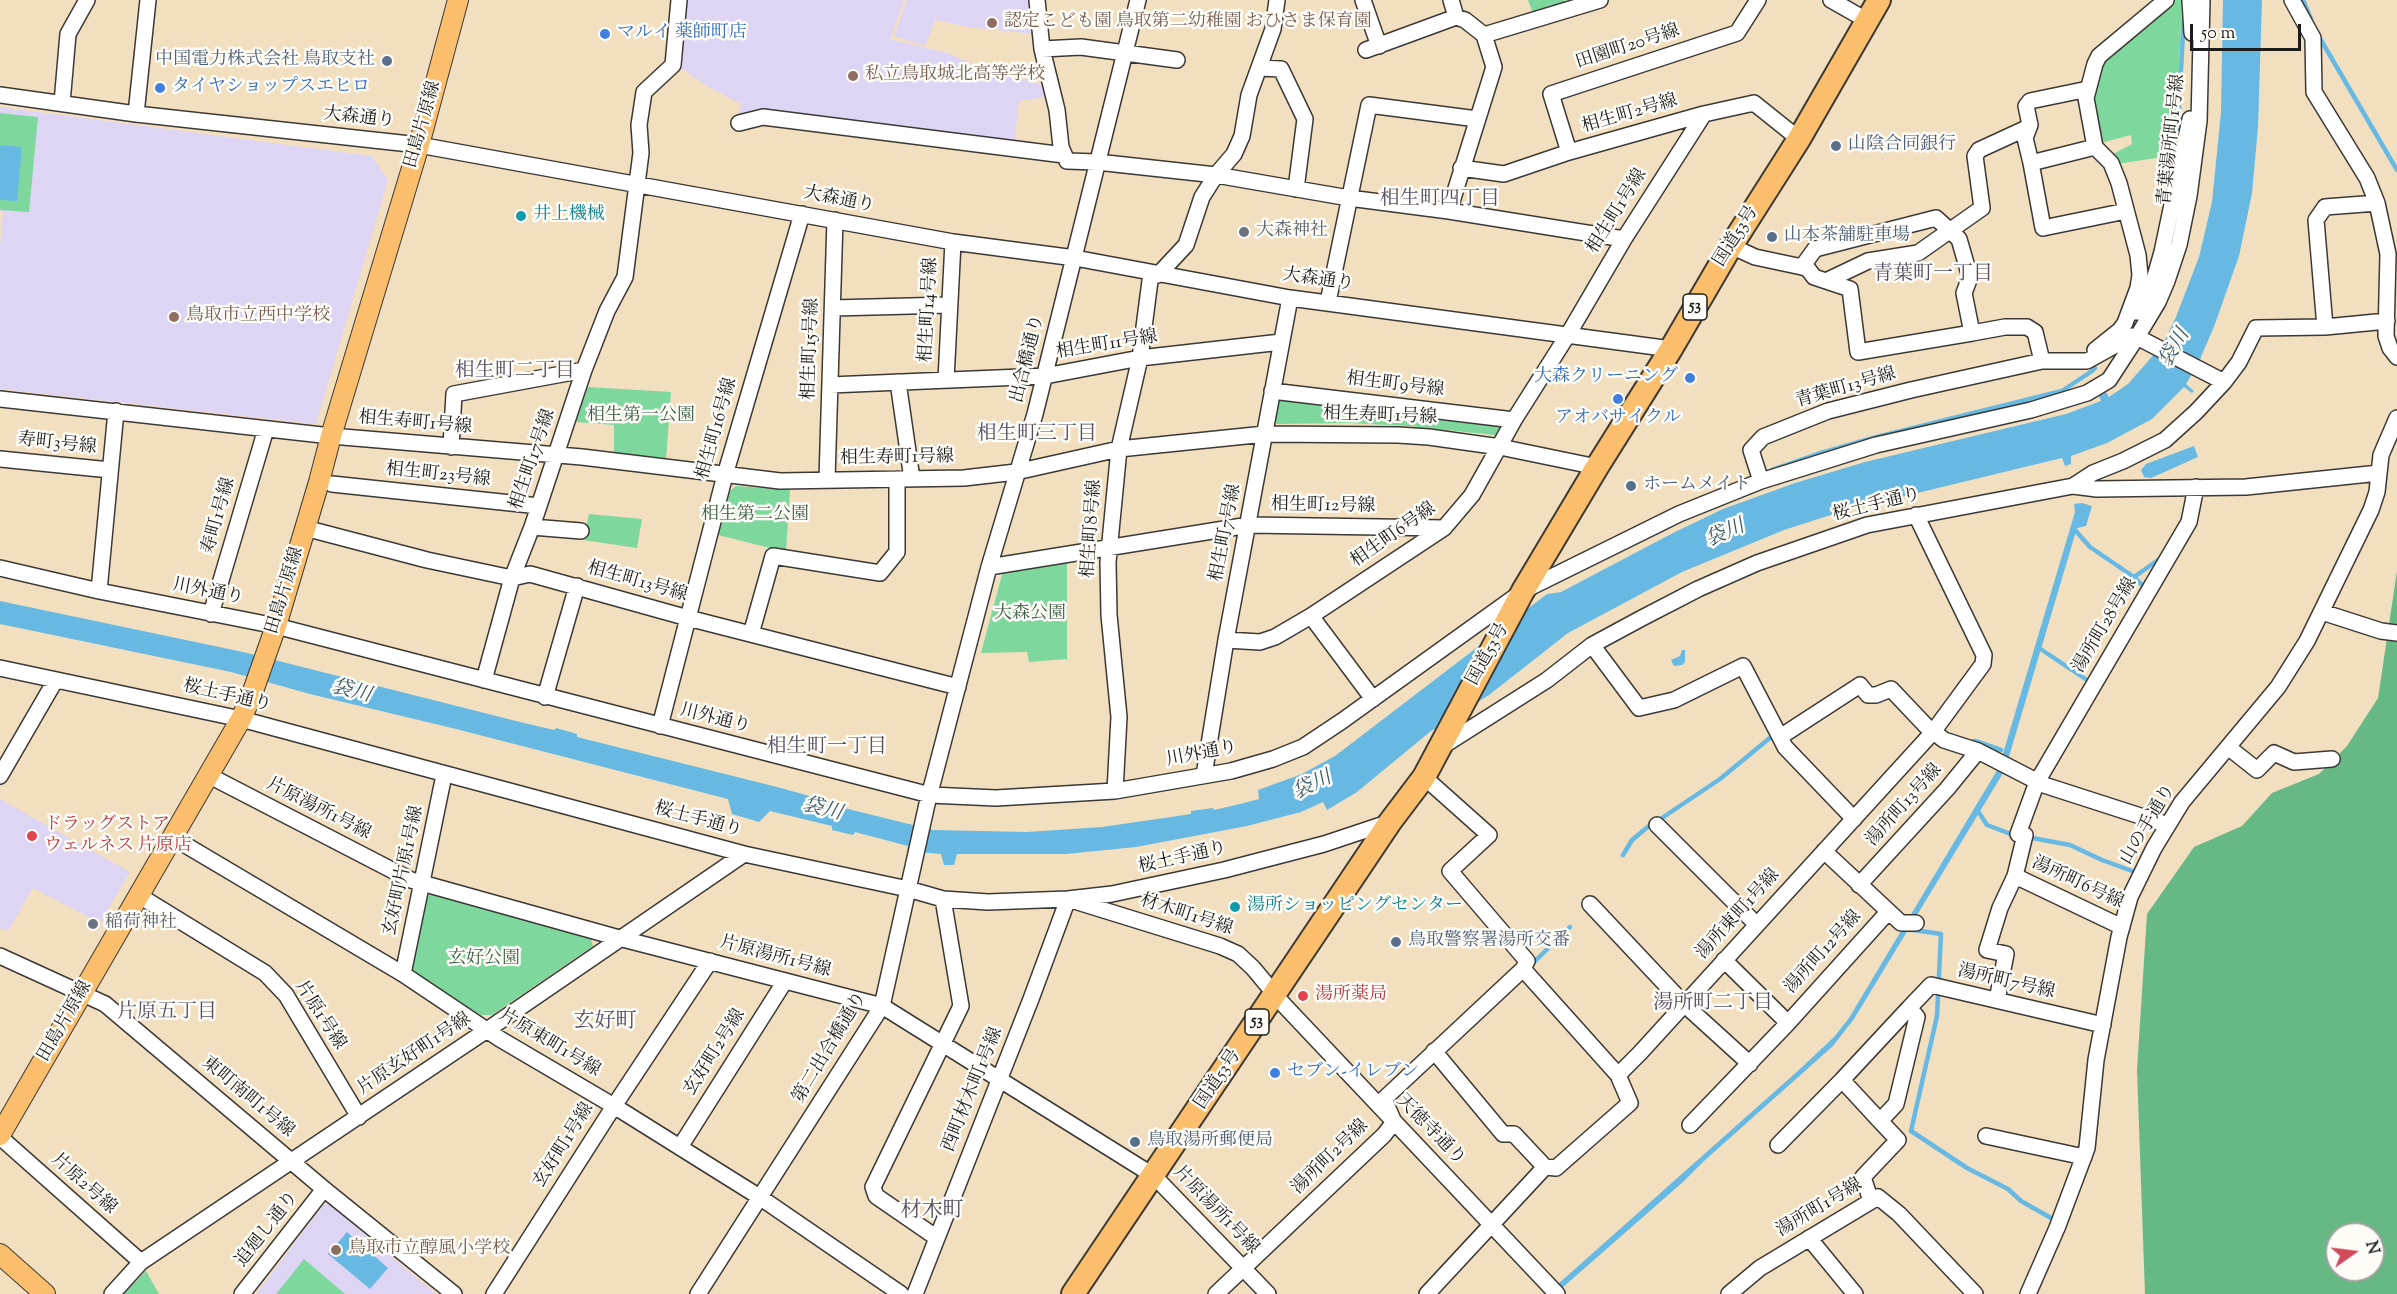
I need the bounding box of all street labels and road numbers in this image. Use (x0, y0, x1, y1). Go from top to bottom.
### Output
street label: 田園町20号線 (1573, 21, 1683, 75)
street label: 青葉湯所町1号線 (2155, 73, 2191, 207)
street label: 田島片原線 (401, 79, 447, 171)
street label: 相生町2号線 (1580, 91, 1680, 139)
street label: 大森通り (322, 104, 396, 134)
street label: 相生町1号線 (1583, 166, 1653, 258)
street label: 大森通り (802, 184, 876, 218)
street label: 国道53号 (1710, 203, 1764, 271)
street label: 相生町14号線 (916, 257, 944, 363)
street label: 大森通り (1281, 265, 1355, 297)
road number: 53 (1683, 294, 1707, 320)
street label: 相生町15号線 (799, 298, 825, 400)
street label: 出合橋通り (1008, 313, 1050, 405)
street label: 相生町11号線 (1055, 327, 1159, 365)
street label: 青葉町13号線 (1793, 364, 1899, 414)
street label: 相生町9号線 (1345, 369, 1445, 403)
street label: 相生町16号線 (693, 376, 743, 482)
street label: 相生寿町1号線 (1323, 404, 1437, 430)
street label: 相生町17号線 (507, 407, 561, 513)
street label: 相生寿町1号線 (357, 408, 473, 440)
street label: 寿町3号線 (16, 430, 98, 460)
street label: 相生寿町1号線 (840, 447, 954, 471)
street label: 相生町23号線 (384, 460, 492, 492)
street label: 寿町1号線 (199, 475, 241, 557)
street label: 相生町8号線 (1079, 479, 1107, 579)
street label: 相生町7号線 (1207, 482, 1247, 584)
street label: 桜土手通り (1831, 485, 1923, 527)
street label: 相生町12号線 (1271, 495, 1375, 519)
street label: 相生町6号線 (1347, 499, 1441, 573)
street label: 田島片原線 (263, 545, 309, 637)
street label: 相生町13号線 (584, 558, 690, 608)
street label: 湯所町28号線 (2069, 574, 2143, 678)
street label: 川外通り (171, 576, 245, 610)
street label: 国道53号 (1463, 620, 1515, 690)
street label: 桜土手通り (181, 676, 273, 718)
street label: 川外通り (677, 701, 753, 739)
street label: 川外通り (1165, 738, 1239, 772)
street label: 湯所町13号線 (1862, 760, 1948, 852)
street label: 片原湯所1号線 (262, 774, 374, 846)
street label: 山の手通り (2117, 781, 2181, 869)
street label: 桜土手通り (652, 799, 744, 843)
street label: 玄好町片原1号線 (381, 804, 429, 938)
street label: 桜土手通り (1137, 838, 1229, 880)
street label: 湯所町6号線 (2028, 853, 2126, 915)
street label: 湯所東町1号線 (1693, 865, 1785, 965)
street label: 材木町1号線 (1137, 891, 1235, 941)
street label: 湯所町12号線 (1781, 907, 1867, 999)
street label: 片原湯所1号線 (717, 933, 833, 983)
street label: 湯所町7号線 (1955, 961, 2057, 1005)
street label: 片原1号線 (289, 977, 349, 1055)
street label: 田島片原線 (34, 978, 98, 1066)
street label: 第二出合橋通り (789, 988, 873, 1108)
street label: 片原東町1号線 (495, 1005, 603, 1083)
street label: 玄好町2号線 (681, 1006, 751, 1100)
street label: 片原玄好町1号線 (354, 1009, 476, 1101)
road number: 53 (1245, 1009, 1269, 1035)
street label: 西町材木町1号線 (939, 1025, 1009, 1155)
street label: 国道53号 (1191, 1046, 1247, 1114)
street label: 東町南町1号線 (196, 1053, 298, 1143)
street label: 天徳寺通り (1391, 1091, 1469, 1171)
street label: 玄好町1号線 (530, 1100, 600, 1192)
street label: 湯所町2号線 (1288, 1116, 1374, 1200)
street label: 片原2号線 (46, 1150, 120, 1220)
street label: 片原湯所1号線 (1168, 1162, 1262, 1260)
street label: 湯所町1号線 (1773, 1175, 1867, 1243)
street label: 追廻し通り (232, 1188, 304, 1272)

